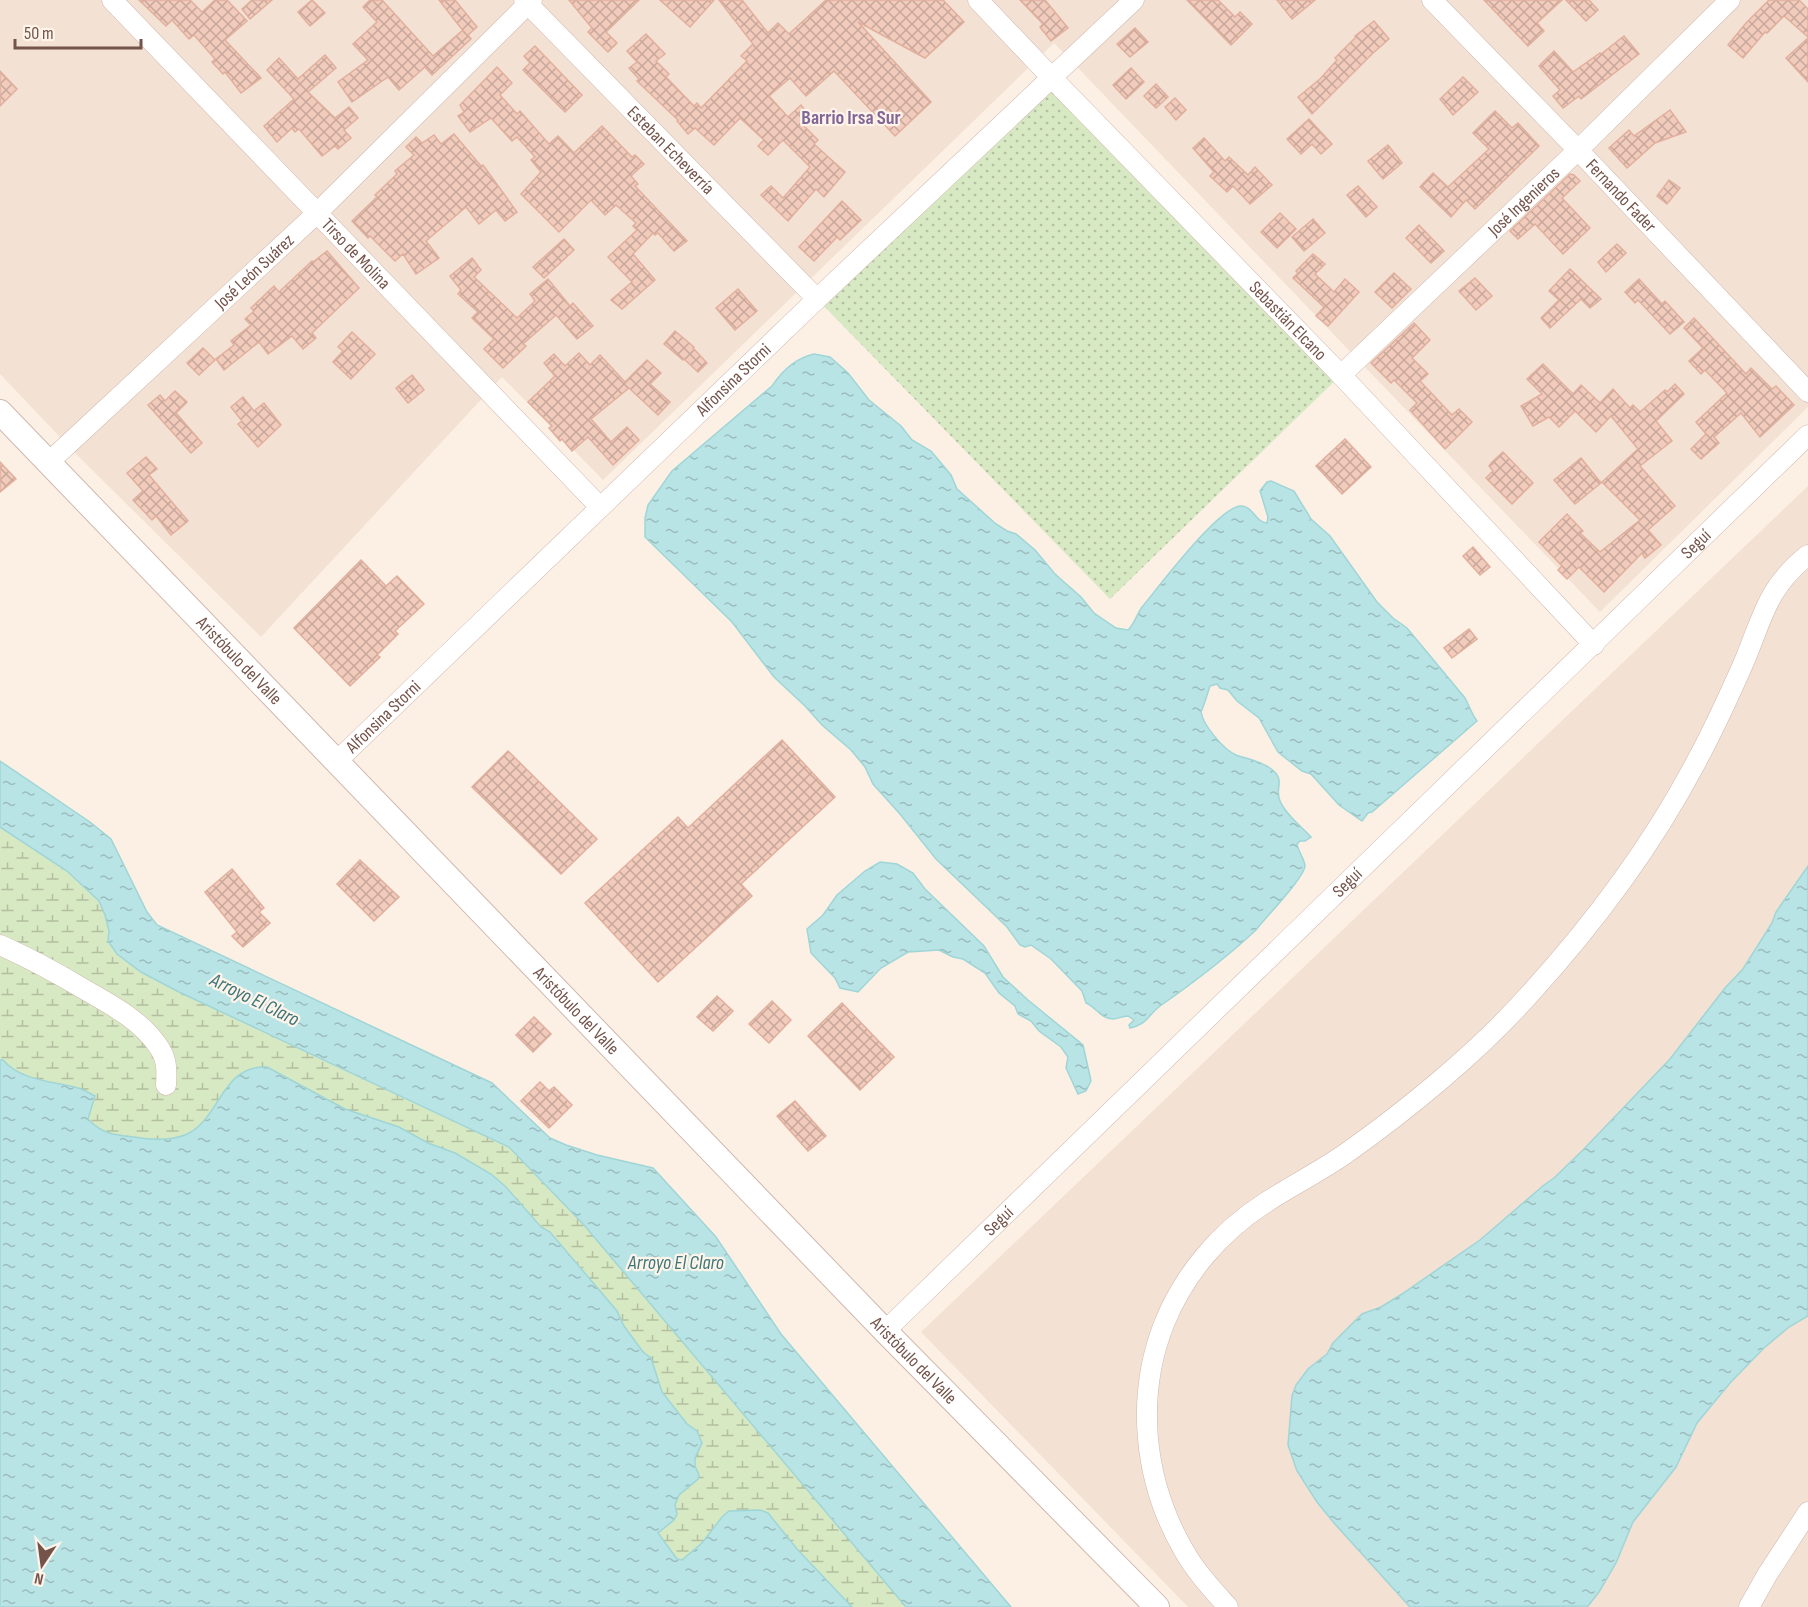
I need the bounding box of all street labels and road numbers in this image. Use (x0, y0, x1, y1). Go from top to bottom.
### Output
street label: Esteban Echeverría (623, 102, 719, 199)
street label: Fernando Fader (1581, 155, 1660, 237)
street label: José Ingenieros (1483, 163, 1564, 241)
street label: Tirso de Molina (317, 214, 395, 294)
street label: José León Suárez (210, 230, 299, 314)
street label: Sebastián Elcano (1245, 277, 1331, 365)
street label: Alfonsina Storni (691, 339, 775, 421)
street label: Seguí (1677, 525, 1716, 563)
street label: Aristóbulo del Valle (191, 612, 286, 709)
street label: Alfonsina Storni (341, 676, 425, 758)
street label: Seguí (1328, 863, 1367, 902)
street label: Aristóbulo del Valle (528, 962, 623, 1059)
street label: Seguí (980, 1202, 1018, 1240)
street label: Aristóbulo del Valle (865, 1312, 961, 1409)

